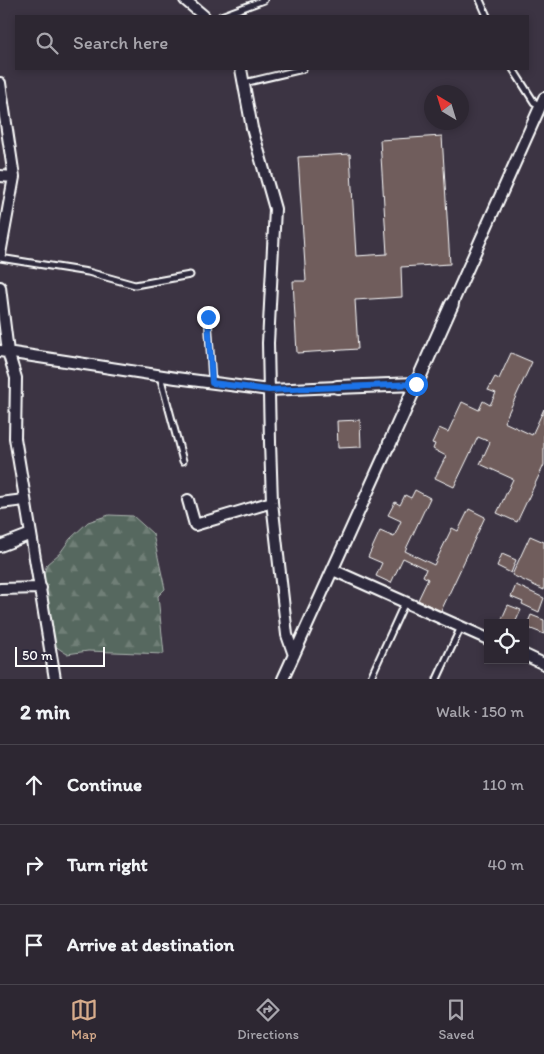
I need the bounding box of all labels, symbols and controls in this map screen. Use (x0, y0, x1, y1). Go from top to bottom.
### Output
search box (15, 15, 529, 70)
icon: search (33, 29, 61, 57)
text: Search here (73, 31, 168, 54)
north arrow (424, 85, 469, 130)
route end (197, 306, 220, 329)
route start (405, 373, 428, 396)
map controls (484, 619, 529, 664)
button: locate (484, 619, 529, 664)
scale bar (15, 644, 105, 667)
text: 50 m (22, 647, 53, 664)
text: 2 min (20, 699, 70, 724)
text: Walk · 150 m (436, 702, 524, 721)
icon: ahead (20, 771, 48, 799)
text: Continue (67, 773, 142, 796)
text: 110 m (482, 775, 524, 794)
icon: right (20, 851, 48, 879)
text: Turn right (67, 853, 148, 876)
text: 40 m (487, 855, 524, 874)
icon: arrive (20, 931, 48, 959)
text: Arrive at destination (67, 933, 234, 956)
tab: Map (70, 996, 98, 1043)
tab: Directions (237, 996, 299, 1043)
tab: Saved (438, 996, 474, 1043)

